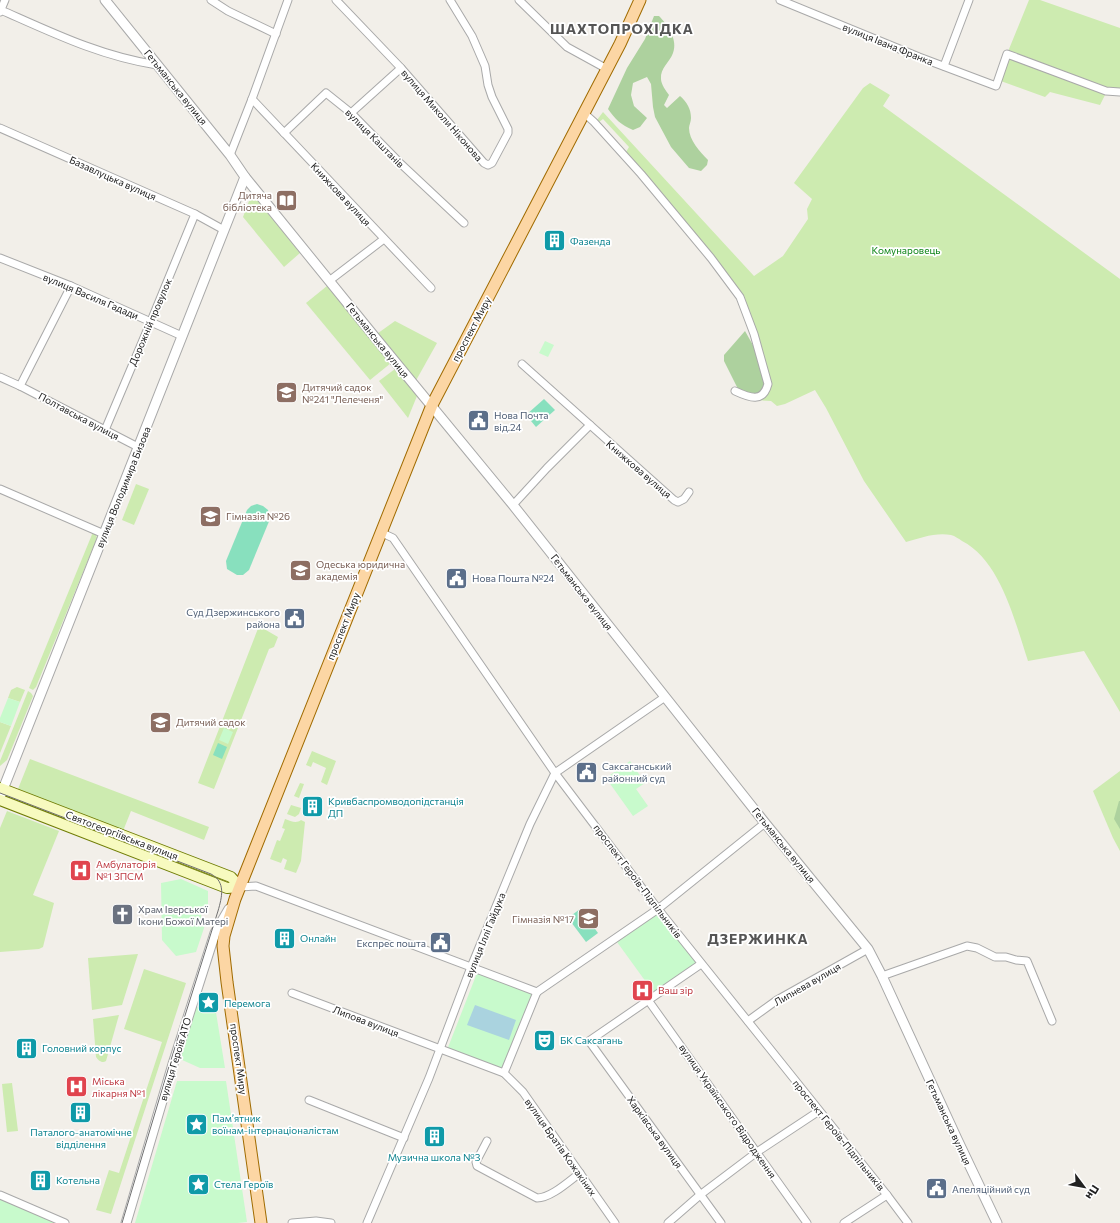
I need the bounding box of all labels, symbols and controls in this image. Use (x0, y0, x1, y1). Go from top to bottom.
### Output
district label: ШАХТОПРОХІДКА (550, 20, 694, 37)
street label: вулиця Івана Франка (841, 20, 935, 68)
street label: Гетьманська вулиця (142, 47, 210, 127)
street label: вулиця Миколи Ніконова (399, 67, 485, 163)
street label: вулиця Каштанів (343, 106, 407, 170)
street label: Базавлуцька вулиця (68, 153, 158, 203)
street label: Книжкова вулиця (309, 160, 373, 228)
library icon: Дитяча бібліотека (274, 188, 300, 214)
place label: Дитяча бібліотека (223, 189, 272, 213)
building icon: Фазенда (542, 228, 568, 254)
place label: Фазенда (570, 235, 611, 247)
park label: Комунаровець (872, 244, 940, 256)
street label: вулиця Василя Гадади (41, 270, 141, 322)
street label: Дорожній провулок (126, 276, 174, 368)
street label: проспект Миру (449, 295, 493, 363)
street label: Гетьманська вулиця (344, 300, 412, 380)
school or university icon: Дитячий садок №241 "Лелеченя" (274, 380, 300, 406)
place label: Дитячий садок №241 "Лелеченя" (302, 381, 384, 405)
street label: Полтавська вулиця (37, 390, 121, 442)
public building icon: Нова Почта від.24 (466, 408, 492, 434)
place label: Нова Почта від.24 (494, 409, 549, 433)
street label: вулиця Володимира Бизова (93, 425, 153, 549)
street label: Книжкова вулиця (604, 437, 674, 501)
school or university icon: Гімназія №26 (197, 503, 223, 529)
place label: Гімназія №26 (226, 510, 290, 522)
street label: Гетьманська вулиця (549, 552, 615, 632)
school or university icon: Одеська юридична академія (288, 557, 314, 583)
place label: Одеська юридична академія (316, 558, 405, 582)
public building icon: Нова Пошта №24 (443, 565, 469, 591)
place label: Нова Пошта №24 (472, 572, 555, 584)
street label: проспект Миру (324, 591, 362, 661)
public building icon: Суд Дзержинського района (282, 605, 308, 631)
place label: Суд Дзержинського района (186, 606, 280, 630)
school or university icon: Дитячий садок (148, 709, 174, 735)
place label: Дитячий садок (176, 716, 246, 728)
public building icon: Саксаганський районний суд (573, 759, 599, 785)
place label: Саксаганський районний суд (602, 760, 671, 784)
building icon: Кривбаспромводопідстанція ДП (299, 794, 325, 820)
place label: Кривбаспромводопідстанція ДП (328, 795, 464, 819)
street label: Гетьманська вулиця (750, 805, 818, 885)
street label: Святогеоргіївська вулиця (64, 808, 180, 862)
street label: проспект Героїв-Підпільників (591, 822, 685, 940)
hospital icon: Амбулаторія №1 ЗПСМ (67, 857, 93, 883)
place label: Амбулаторія №1 ЗПСМ (96, 858, 156, 882)
street label: вулиця Іллі Гайдука (462, 891, 508, 979)
church icon: Храм Іверської Ікони Божої Матері (110, 902, 136, 928)
place label: Храм Іверської Ікони Божої Матері (138, 903, 228, 927)
school or university icon: Гімназія №17 (576, 906, 602, 932)
place label: Гімназія №17 (512, 913, 574, 925)
building icon: Онлайн (271, 925, 297, 951)
public building icon: Експрес пошта (428, 930, 454, 956)
district label: ДЗЕРЖИНКА (707, 930, 809, 947)
place label: Онлайн (300, 932, 336, 944)
place label: Експрес пошта (356, 937, 426, 949)
street label: Липнева вулиця (772, 960, 842, 1008)
hospital icon: Ваш зір (629, 977, 655, 1003)
place label: Ваш зір (658, 984, 693, 996)
place icon: Перемога (195, 990, 221, 1016)
place label: Перемога (224, 997, 271, 1009)
street label: Липова вулиця (331, 1003, 401, 1039)
street label: вулиця Героїв АТО (157, 1016, 193, 1102)
street label: проспект Миру (228, 1023, 250, 1095)
theatre icon: БК Саксагань (531, 1027, 557, 1053)
place label: БК Саксагань (560, 1034, 623, 1046)
building icon: Головний корпус (14, 1035, 40, 1061)
place label: Головний корпус (42, 1042, 122, 1054)
street label: вулиця Українського Відродження (677, 1042, 779, 1180)
hospital icon: Міська лікарня №1 (63, 1074, 89, 1100)
place label: Міська лікарня №1 (92, 1075, 146, 1099)
street label: проспект Героїв-Підпільників (791, 1077, 887, 1193)
street label: Гетьманська вулиця (924, 1077, 974, 1167)
street label: Харківська вулиця (625, 1094, 685, 1170)
street label: вулиця Братів Кожакіних (523, 1096, 600, 1199)
building icon: Паталого-анатомічне відділення (68, 1099, 94, 1125)
place icon: Пам’ятник воїнам-інтернаціоналістам (184, 1111, 210, 1137)
place label: Пам’ятник воїнам-інтернаціоналістам (212, 1112, 339, 1136)
building icon: Музична школа №3 (421, 1124, 447, 1150)
place label: Паталого-анатомічне відділення (30, 1126, 132, 1150)
place label: Музична школа №3 (388, 1151, 481, 1163)
building icon: Котельна (28, 1167, 54, 1193)
north arrow (1064, 1167, 1104, 1207)
place icon: Стела Героїв (186, 1171, 212, 1197)
place label: Котельна (56, 1174, 100, 1186)
public building icon: Апеляційний суд (923, 1176, 949, 1202)
place label: Стела Героїв (214, 1178, 273, 1190)
place label: Апеляційний суд (952, 1183, 1030, 1195)
text: Пн (1084, 1183, 1102, 1202)

